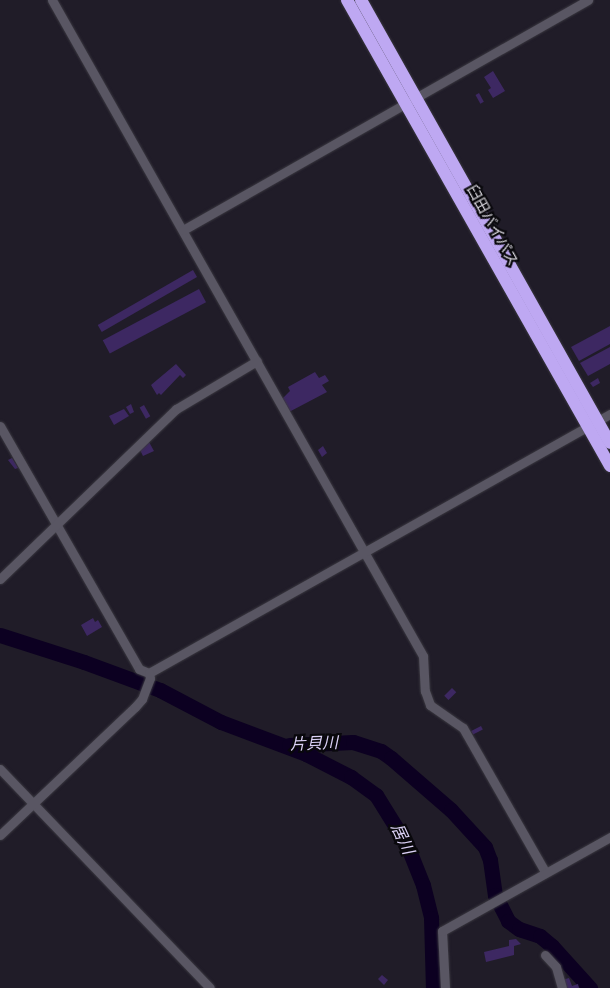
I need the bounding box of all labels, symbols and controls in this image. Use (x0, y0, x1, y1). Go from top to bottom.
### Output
street label: 臼田バイパス (463, 181, 523, 269)
water label: 片貝川 (290, 734, 338, 754)
water label: 居川 (387, 820, 417, 858)

